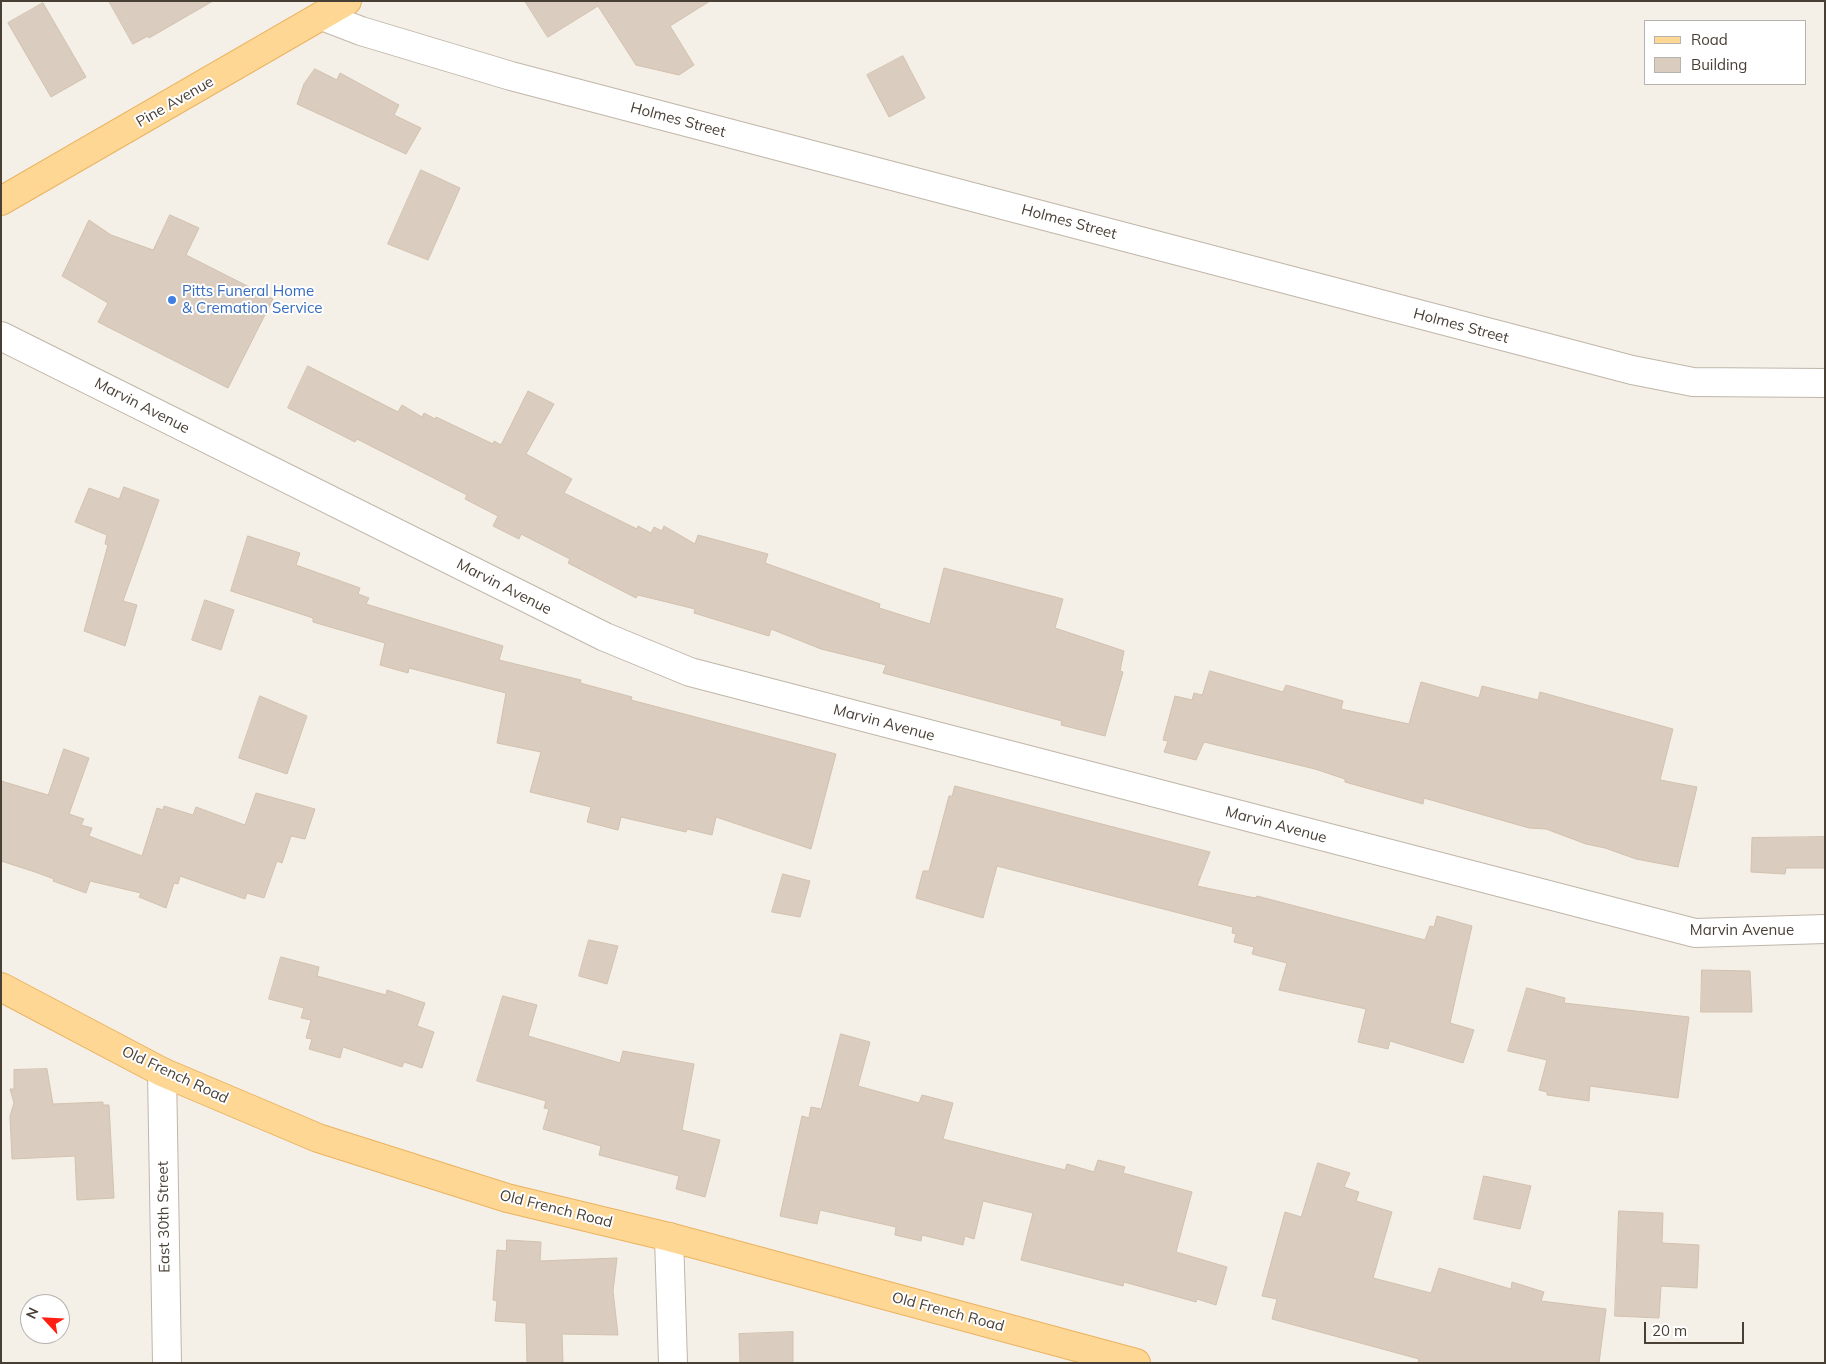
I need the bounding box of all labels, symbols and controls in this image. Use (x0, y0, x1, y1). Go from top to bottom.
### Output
legend (1644, 20, 1806, 85)
text: Road (1691, 30, 1728, 49)
text: Building (1691, 55, 1747, 74)
street label: Pine Avenue (133, 73, 217, 131)
street label: Holmes Street (628, 99, 728, 141)
street label: Holmes Street (1019, 201, 1119, 243)
place label: Pitts Funeral Home & Cremation Service (182, 282, 322, 317)
marker: Pitts Funeral Home & Cremation Service (166, 294, 178, 306)
street label: Holmes Street (1411, 305, 1511, 347)
street label: Marvin Avenue (91, 374, 193, 438)
street label: Marvin Avenue (453, 555, 555, 619)
street label: Marvin Avenue (831, 701, 937, 745)
street label: Marvin Avenue (1223, 803, 1329, 847)
street label: Marvin Avenue (1690, 921, 1794, 939)
street label: Old French Road (119, 1042, 231, 1108)
street label: East 30th Street (154, 1161, 174, 1273)
street label: Old French Road (498, 1186, 614, 1232)
street label: Old French Road (890, 1288, 1006, 1336)
north arrow (20, 1294, 70, 1344)
text: N (22, 1304, 43, 1322)
scale bar (1646, 1312, 1746, 1344)
text: 20 m (1652, 1321, 1687, 1340)

